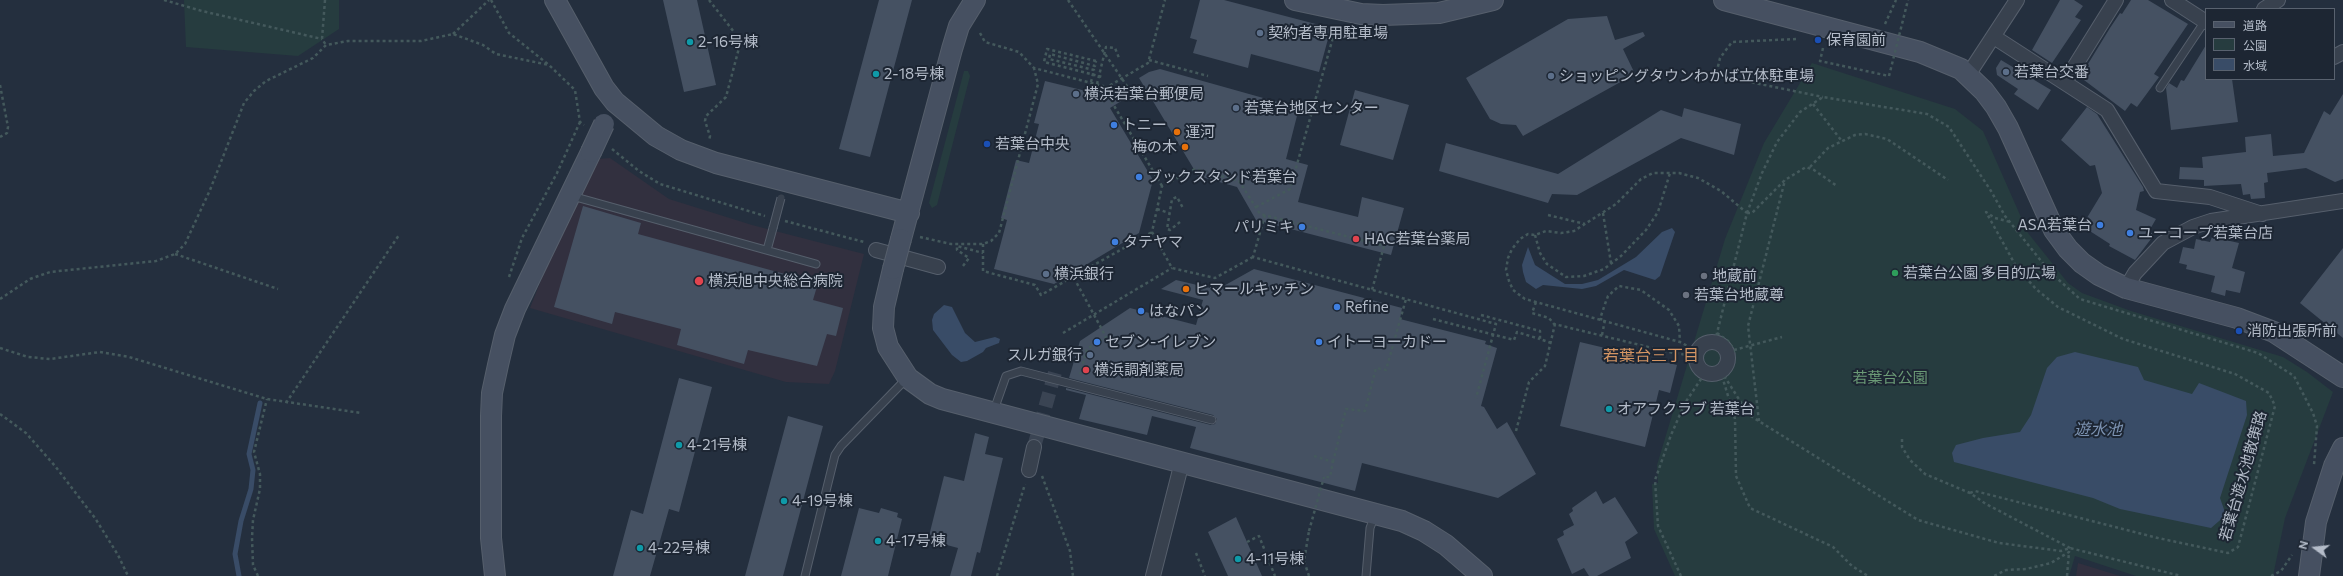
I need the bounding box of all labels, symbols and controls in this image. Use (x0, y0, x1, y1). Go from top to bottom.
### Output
legend (2205, 8, 2335, 80)
text: 道路 (2243, 18, 2267, 32)
place label: 契約者専用駐車場 (1268, 24, 1388, 42)
marker: 契約者専用駐車場 (1255, 28, 1265, 38)
place label: 保育園前 (1826, 31, 1886, 49)
place label: 2-16号棟 (698, 33, 758, 51)
marker: 保育園前 (1813, 35, 1823, 45)
marker: 2-16号棟 (685, 37, 695, 47)
text: 公園 (2243, 38, 2267, 52)
text: 水域 (2243, 58, 2267, 72)
place label: 若葉台交番 (2014, 63, 2089, 81)
place label: 2-18号棟 (884, 65, 944, 83)
place label: ショッピングタウンわかば立体駐車場 (1559, 67, 1814, 85)
marker: 若葉台交番 (2001, 67, 2011, 77)
marker: 2-18号棟 (871, 69, 881, 79)
marker: ショッピングタウンわかば立体駐車場 (1546, 71, 1556, 81)
place label: 横浜若葉台郵便局 (1084, 85, 1204, 103)
marker: 横浜若葉台郵便局 (1071, 89, 1081, 99)
place label: 若葉台地区センター (1244, 99, 1379, 117)
marker: 若葉台地区センター (1231, 103, 1241, 113)
place label: トニー (1122, 116, 1167, 134)
marker: トニー (1109, 120, 1119, 130)
place label: 運河 (1185, 123, 1215, 141)
marker: 運河 (1172, 127, 1182, 137)
place label: 若葉台中央 (995, 135, 1070, 153)
place label: 梅の木 (1132, 138, 1177, 156)
marker: 若葉台中央 (982, 139, 992, 149)
marker: 梅の木 (1180, 142, 1190, 152)
place label: ブックスタンド若葉台 (1147, 168, 1297, 186)
marker: ブックスタンド若葉台 (1134, 172, 1144, 182)
place label: ASA若葉台 (2018, 216, 2092, 234)
place label: パリミキ (1234, 218, 1294, 236)
marker: ASA若葉台 (2095, 220, 2105, 230)
marker: パリミキ (1297, 222, 1307, 232)
place label: ユーコープ若葉台店 (2138, 224, 2273, 242)
marker: ユーコープ若葉台店 (2125, 228, 2135, 238)
place label: HAC若葉台薬局 (1364, 230, 1470, 248)
place label: タテヤマ (1123, 233, 1183, 251)
marker: HAC若葉台薬局 (1351, 234, 1361, 244)
marker: タテヤマ (1110, 237, 1120, 247)
place label: 若葉台公園 多目的広場 (1903, 264, 2056, 282)
place label: 横浜銀行 (1054, 265, 1114, 283)
place label: 地蔵前 (1712, 267, 1757, 285)
marker: 若葉台公園 多目的広場 (1890, 268, 1900, 278)
marker: 横浜銀行 (1041, 269, 1051, 279)
marker: 地蔵前 (1699, 271, 1709, 281)
place label: 横浜旭中央総合病院 (708, 272, 843, 290)
marker: 横浜旭中央総合病院 (693, 275, 705, 287)
place label: ヒマールキッチン (1194, 280, 1314, 298)
marker: ヒマールキッチン (1181, 284, 1191, 294)
place label: 若葉台地蔵尊 (1694, 286, 1784, 304)
marker: 若葉台地蔵尊 (1681, 290, 1691, 300)
place label: Refine (1345, 298, 1389, 316)
place label: はなパン (1149, 302, 1209, 320)
marker: Refine (1332, 302, 1342, 312)
marker: はなパン (1136, 306, 1146, 316)
place label: 消防出張所前 (2247, 322, 2337, 340)
marker: 消防出張所前 (2234, 326, 2244, 336)
place label: セブン-イレブン (1105, 333, 1216, 351)
place label: イトーヨーカドー (1327, 333, 1447, 351)
marker: セブン-イレブン (1092, 337, 1102, 347)
marker: イトーヨーカドー (1314, 337, 1324, 347)
place label: スルガ銀行 (1007, 346, 1082, 364)
district label: 若葉台三丁目 (1603, 346, 1699, 366)
marker: スルガ銀行 (1085, 350, 1095, 360)
place label: 横浜調剤薬局 (1094, 361, 1184, 379)
marker: 横浜調剤薬局 (1081, 365, 1091, 375)
park label: 若葉台公園 (1853, 369, 1927, 387)
place label: オアフクラブ 若葉台 (1617, 400, 1755, 418)
marker: オアフクラブ 若葉台 (1604, 404, 1614, 414)
street label: 若葉台遊水池散策路 (2216, 409, 2270, 543)
water label: 遊水池 (2074, 420, 2122, 440)
place label: 4-21号棟 (687, 436, 747, 454)
marker: 4-21号棟 (674, 440, 684, 450)
place label: 4-19号棟 (792, 492, 853, 510)
marker: 4-19号棟 (779, 496, 789, 506)
north arrow (2295, 528, 2335, 568)
place label: 4-17号棟 (886, 532, 946, 550)
marker: 4-17号棟 (873, 536, 883, 546)
place label: 4-22号棟 (648, 539, 710, 557)
text: N (2296, 539, 2310, 550)
marker: 4-22号棟 (635, 543, 645, 553)
place label: 4-11号棟 (1246, 550, 1304, 568)
marker: 4-11号棟 (1233, 554, 1243, 564)

